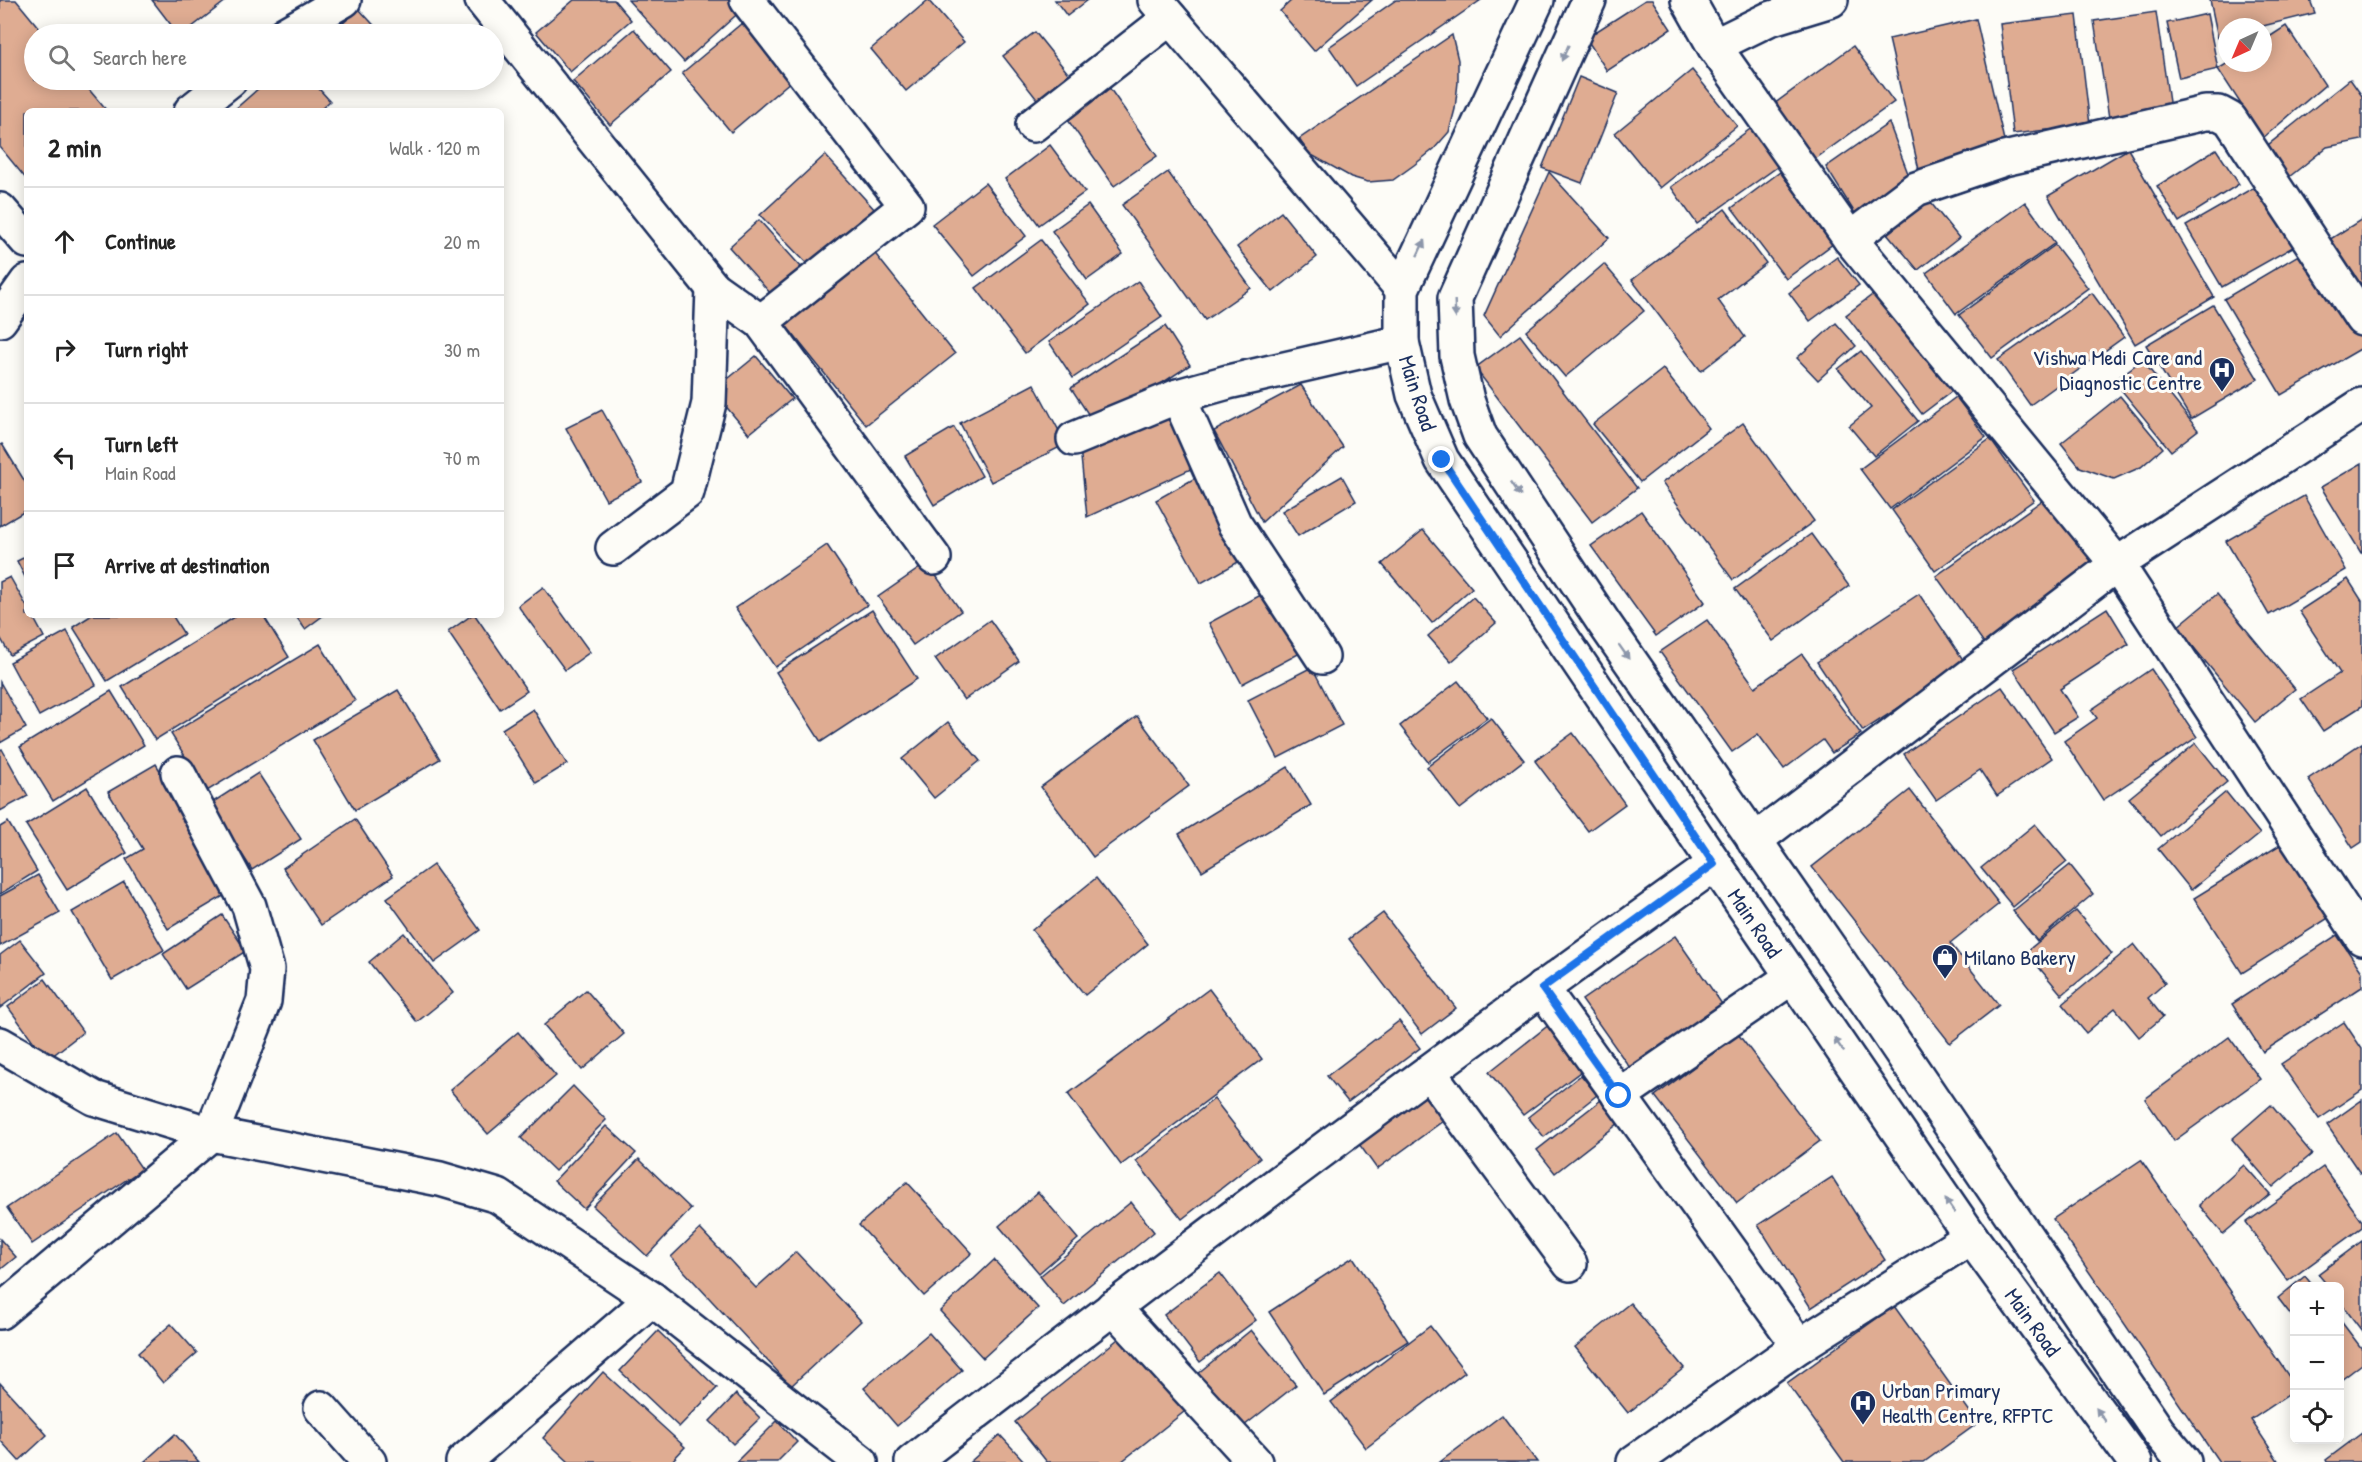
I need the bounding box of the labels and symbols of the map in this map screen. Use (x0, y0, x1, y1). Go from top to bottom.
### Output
north arrow (2218, 18, 2272, 72)
one-way arrow (1560, 45, 1570, 63)
one-way arrow (1416, 240, 1425, 257)
one-way arrow (1451, 299, 1460, 318)
place label: Vishwa Medi Care and Diagnostic Centre (2033, 342, 2202, 397)
street label: Main Road (1392, 351, 1444, 435)
hospital icon: Vishwa Medi Care and Diagnostic Centre (2207, 355, 2237, 393)
route end (1428, 446, 1454, 472)
one-way arrow (1510, 481, 1522, 497)
one-way arrow (1618, 643, 1630, 659)
street label: Main Road (1721, 882, 1789, 964)
shop icon: Milano Bakery (1930, 942, 1960, 980)
place label: Milano Bakery (1964, 942, 2076, 972)
one-way arrow (1833, 1038, 1845, 1054)
route start (1605, 1082, 1631, 1108)
one-way arrow (1944, 1198, 1955, 1214)
street label: Main Road (1998, 1282, 2068, 1363)
place label: Urban Primary Health Centre, RFPTC (1882, 1375, 2054, 1430)
hospital icon: Urban Primary Health Centre, RFPTC (1848, 1388, 1878, 1426)
one-way arrow (2095, 1407, 2107, 1423)

